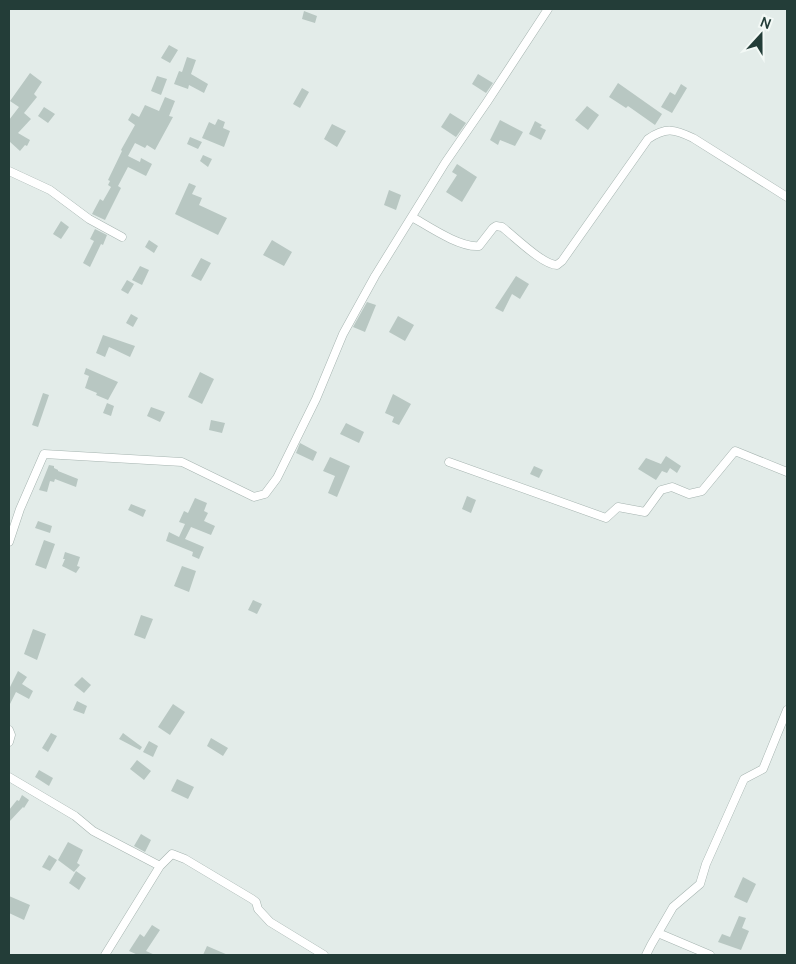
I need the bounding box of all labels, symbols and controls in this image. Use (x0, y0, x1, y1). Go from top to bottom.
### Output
north arrow (736, 10, 786, 60)
text: N (758, 12, 774, 33)

